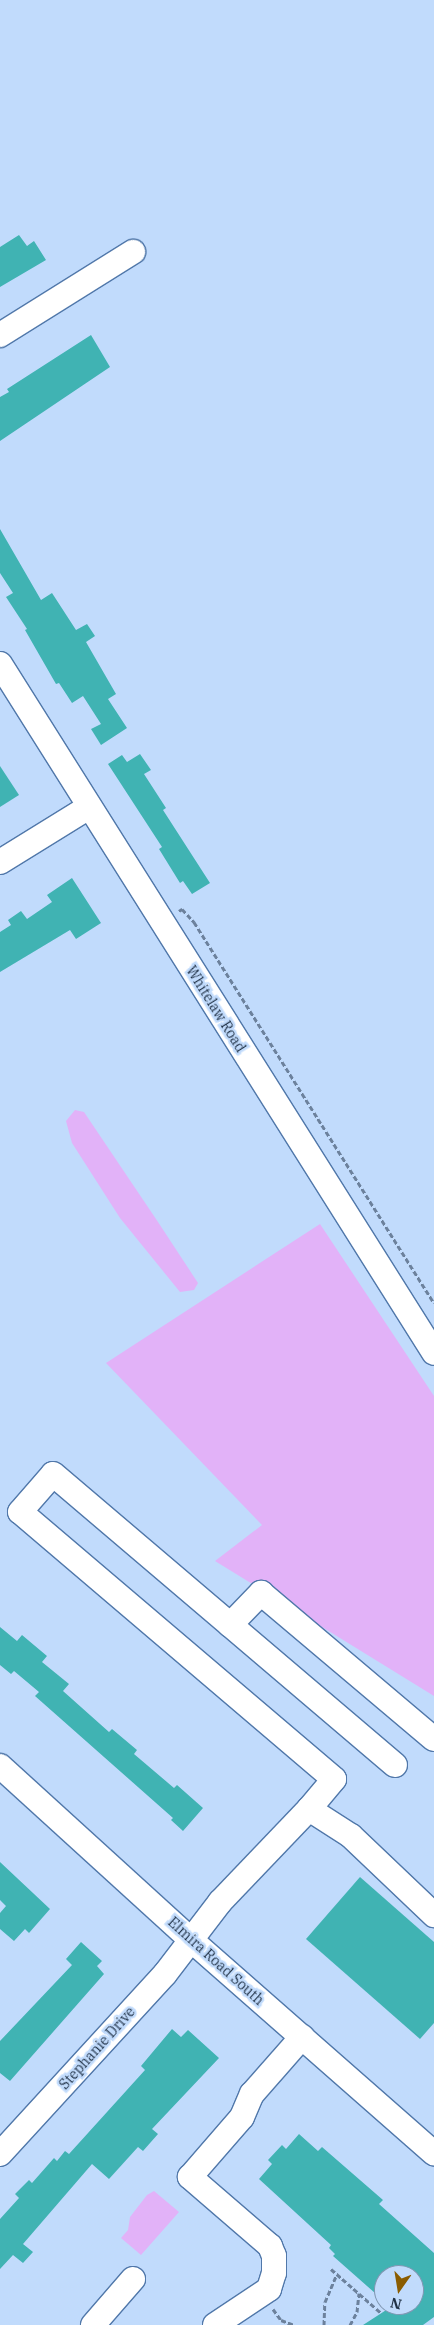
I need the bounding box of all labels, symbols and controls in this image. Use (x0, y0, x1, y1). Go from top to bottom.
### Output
street label: Whitelaw Road (183, 963, 249, 1055)
street label: Elmira Road South (165, 1914, 267, 2008)
street label: Stephanie Drive (56, 2003, 138, 2093)
north arrow (374, 2265, 424, 2315)
text: N (388, 2294, 403, 2314)

